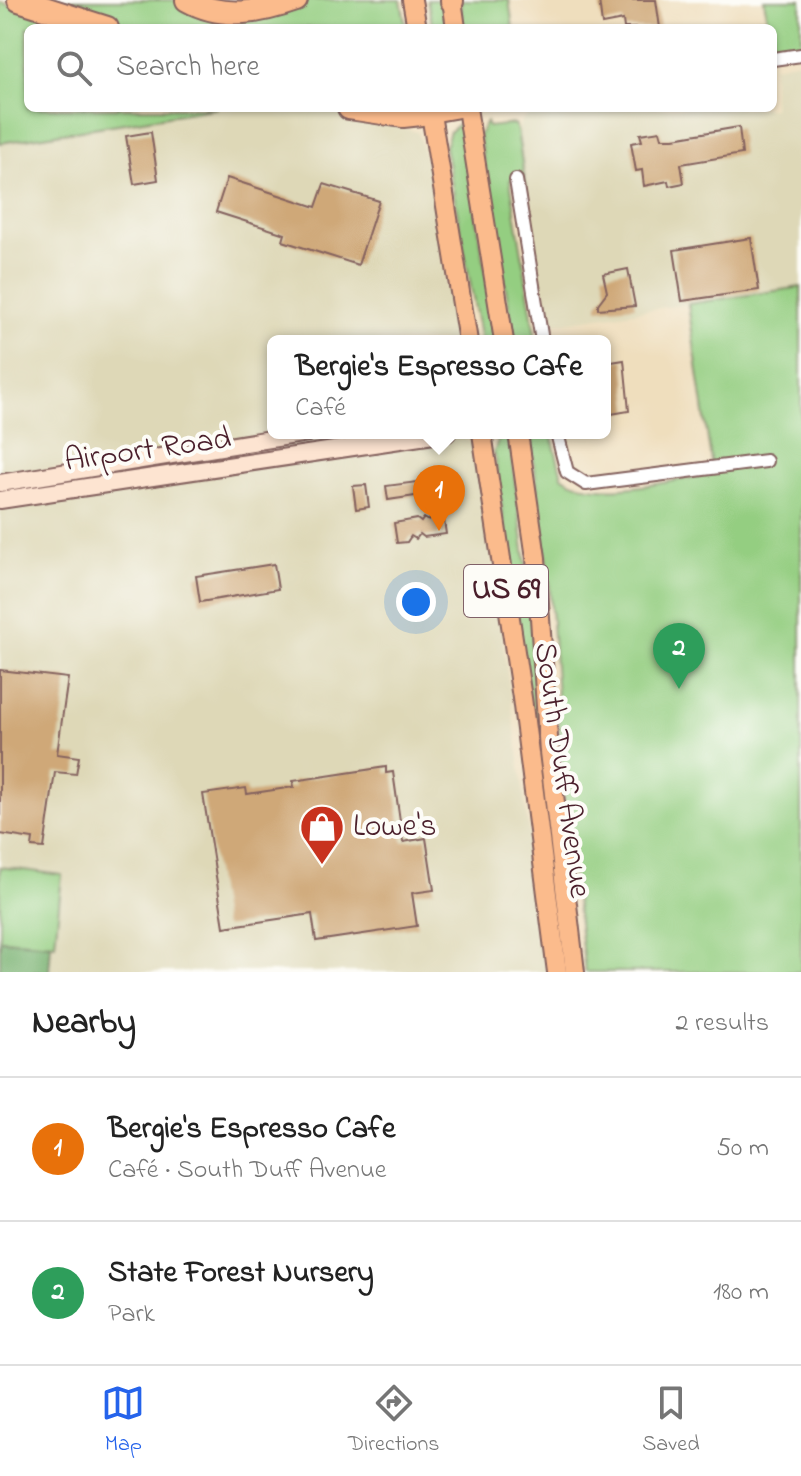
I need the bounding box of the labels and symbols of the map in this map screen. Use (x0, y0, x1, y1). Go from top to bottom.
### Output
street label: Airport Road (62, 416, 234, 486)
pin: 1 (413, 465, 465, 531)
road number: US 69 (464, 565, 548, 617)
your location (396, 582, 436, 622)
pin: 2 (653, 623, 705, 689)
street label: South Duff Avenue (520, 639, 602, 902)
shop icon: Lowe's (298, 803, 346, 866)
place label: Lowe's (353, 804, 436, 851)

